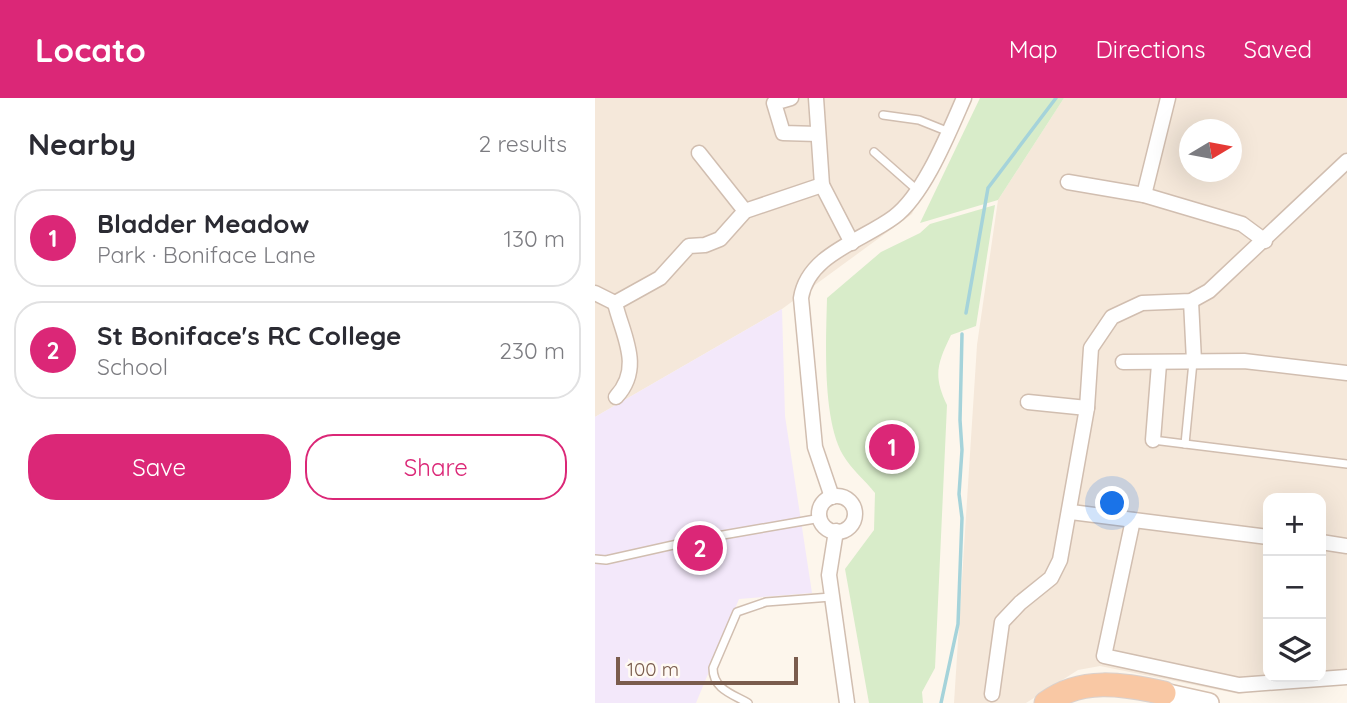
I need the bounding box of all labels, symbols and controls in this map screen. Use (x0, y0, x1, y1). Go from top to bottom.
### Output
text: Locato (35, 29, 146, 70)
text: Map (1009, 34, 1058, 64)
text: Directions (1096, 34, 1206, 64)
text: Saved (1244, 34, 1312, 64)
north arrow (1179, 119, 1242, 182)
text: Nearby (28, 125, 136, 163)
text: 2 results (478, 129, 567, 158)
text: Bladder Meadow (97, 207, 309, 240)
text: 1 (49, 224, 57, 253)
text: 130 m (503, 224, 565, 253)
text: Park · Boniface Lane (97, 240, 316, 269)
text: St Boniface's RC College (97, 319, 401, 352)
text: 2 (46, 336, 60, 365)
text: 230 m (499, 336, 565, 365)
text: School (97, 352, 168, 381)
pin: 1 (869, 421, 915, 473)
button: Save (28, 434, 291, 500)
button: Share (305, 434, 567, 500)
your location (1095, 486, 1129, 520)
map controls (1263, 493, 1326, 682)
button: + (1263, 493, 1326, 556)
pin: 2 (677, 522, 723, 574)
button: − (1263, 556, 1326, 619)
button: layers (1263, 619, 1326, 682)
scale bar (616, 654, 798, 686)
text: 100 m (627, 657, 679, 681)

